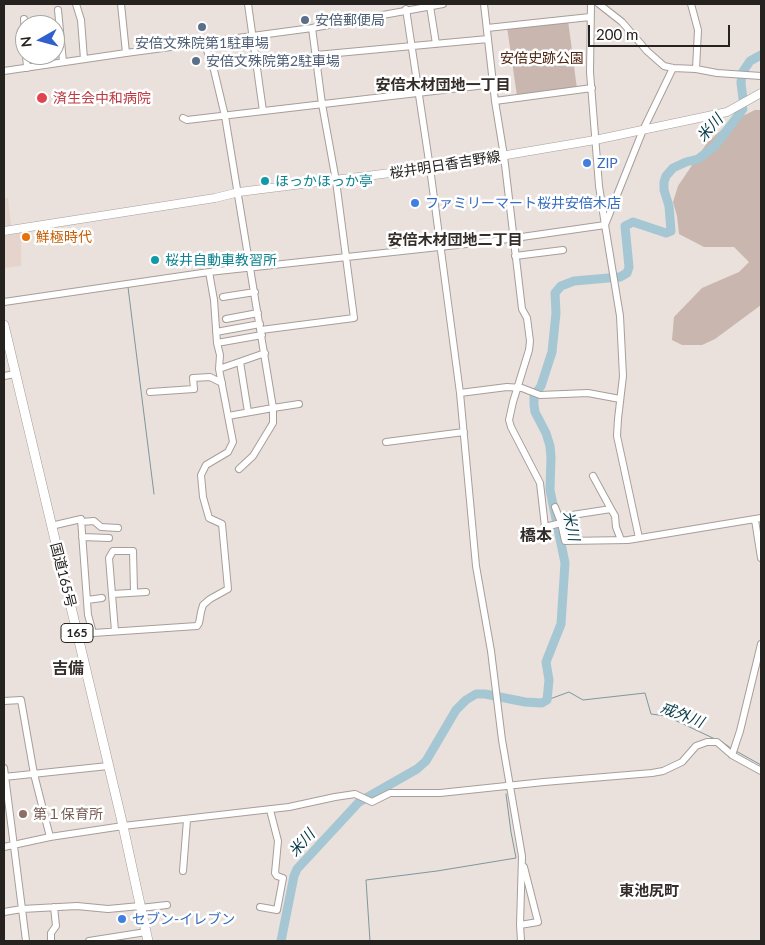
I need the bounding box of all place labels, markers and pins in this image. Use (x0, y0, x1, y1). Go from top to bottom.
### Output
place label: 安倍郵便局 (315, 12, 385, 28)
marker: 安倍郵便局 (299, 14, 311, 26)
marker: 安倍文殊院第1駐車場 (196, 21, 208, 33)
place label: 安倍文殊院第1駐車場 (135, 35, 269, 51)
place label: 安倍文殊院第2駐車場 (206, 53, 340, 69)
marker: 安倍文殊院第2駐車場 (190, 55, 202, 67)
place label: 済生会中和病院 (53, 90, 151, 106)
marker: 済生会中和病院 (35, 91, 49, 105)
place label: ZIP (597, 155, 618, 171)
marker: ZIP (581, 157, 593, 169)
place label: ほっかほっか亭 (275, 173, 373, 189)
marker: ほっかほっか亭 (259, 175, 271, 187)
place label: ファミリーマート桜井安倍木店 (425, 195, 621, 211)
marker: ファミリーマート桜井安倍木店 (409, 197, 421, 209)
place label: 鮮極時代 (36, 229, 92, 245)
marker: 鮮極時代 (20, 231, 32, 243)
place label: 桜井自動車教習所 (165, 252, 277, 268)
marker: 桜井自動車教習所 (149, 254, 161, 266)
place label: 第１保育所 (33, 806, 103, 822)
marker: 第１保育所 (17, 808, 29, 820)
place label: セブン-イレブン (132, 911, 235, 927)
marker: セブン-イレブン (116, 913, 128, 925)

